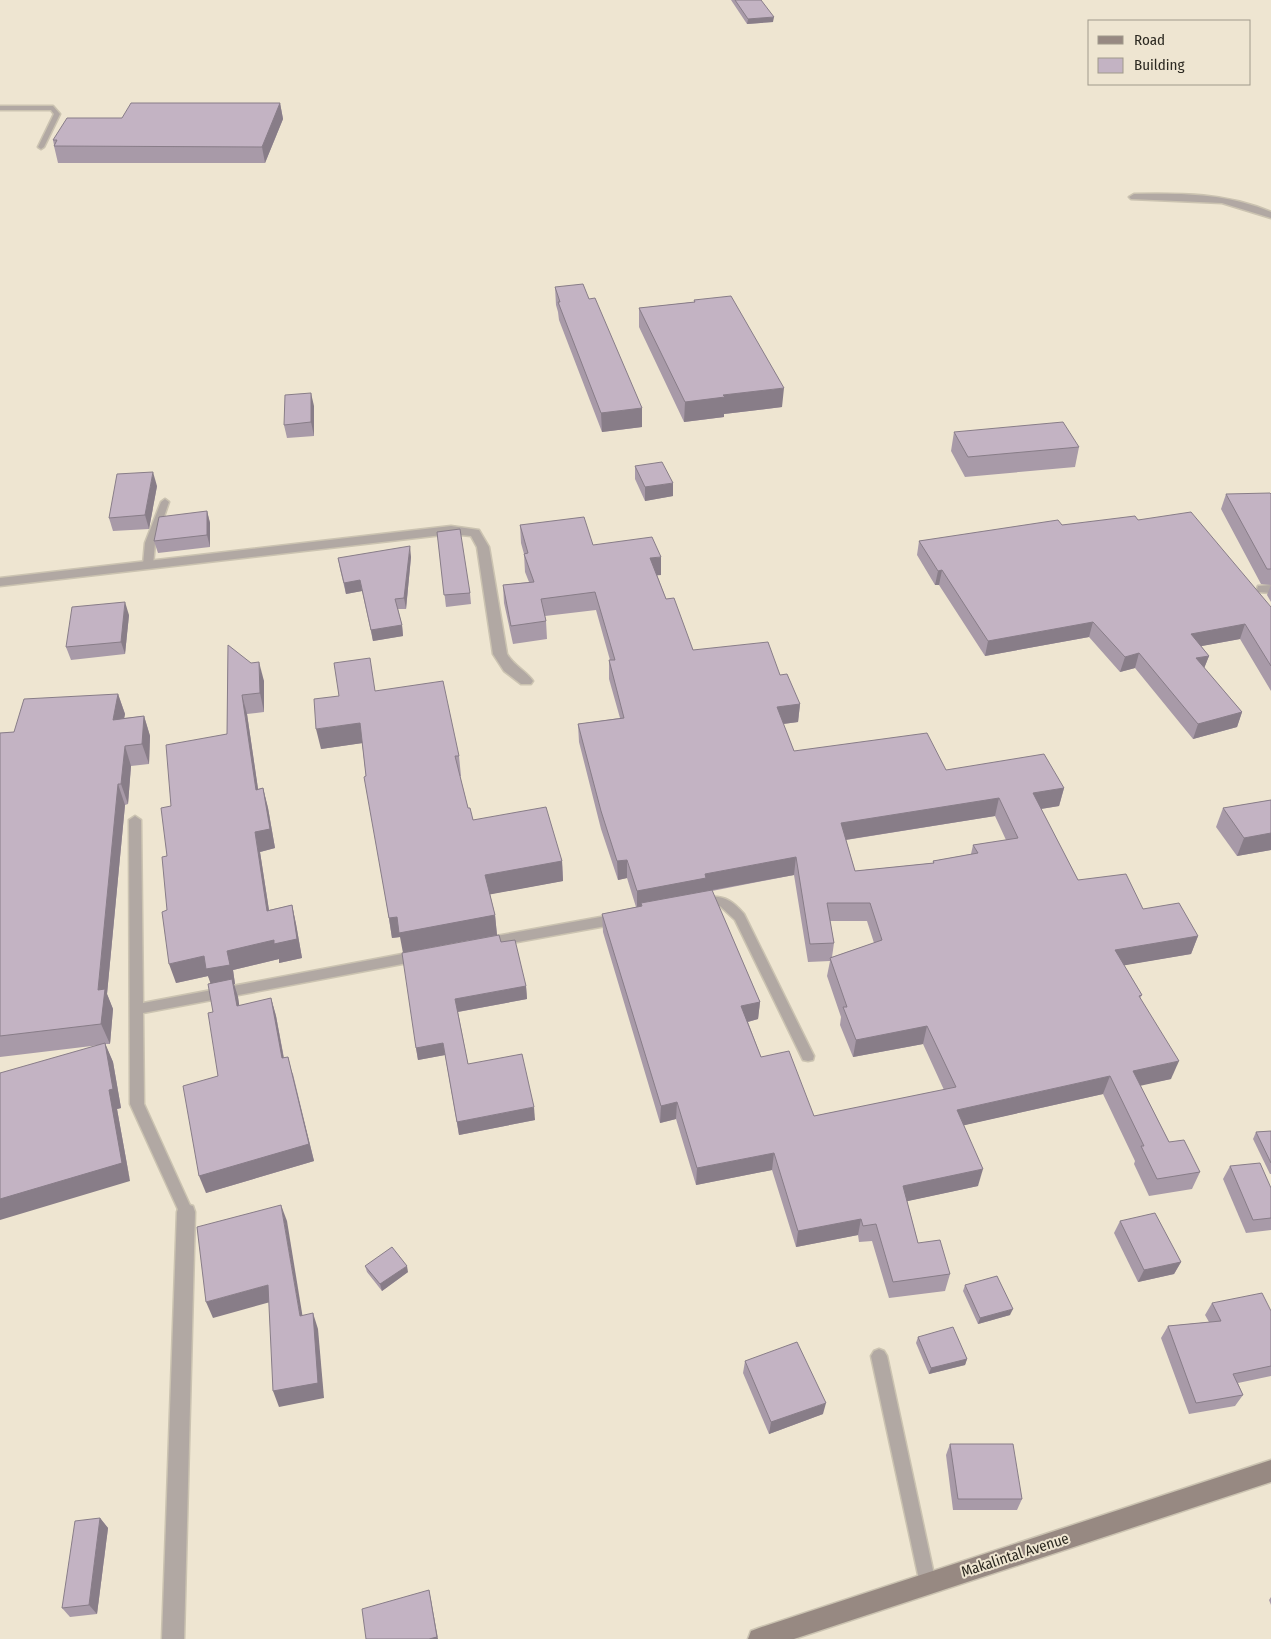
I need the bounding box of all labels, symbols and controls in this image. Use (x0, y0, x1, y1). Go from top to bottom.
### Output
legend (1088, 20, 1251, 85)
text: Road (1134, 31, 1165, 49)
text: Building (1134, 56, 1185, 74)
street label: Makalintal Avenue (959, 1529, 1071, 1581)

